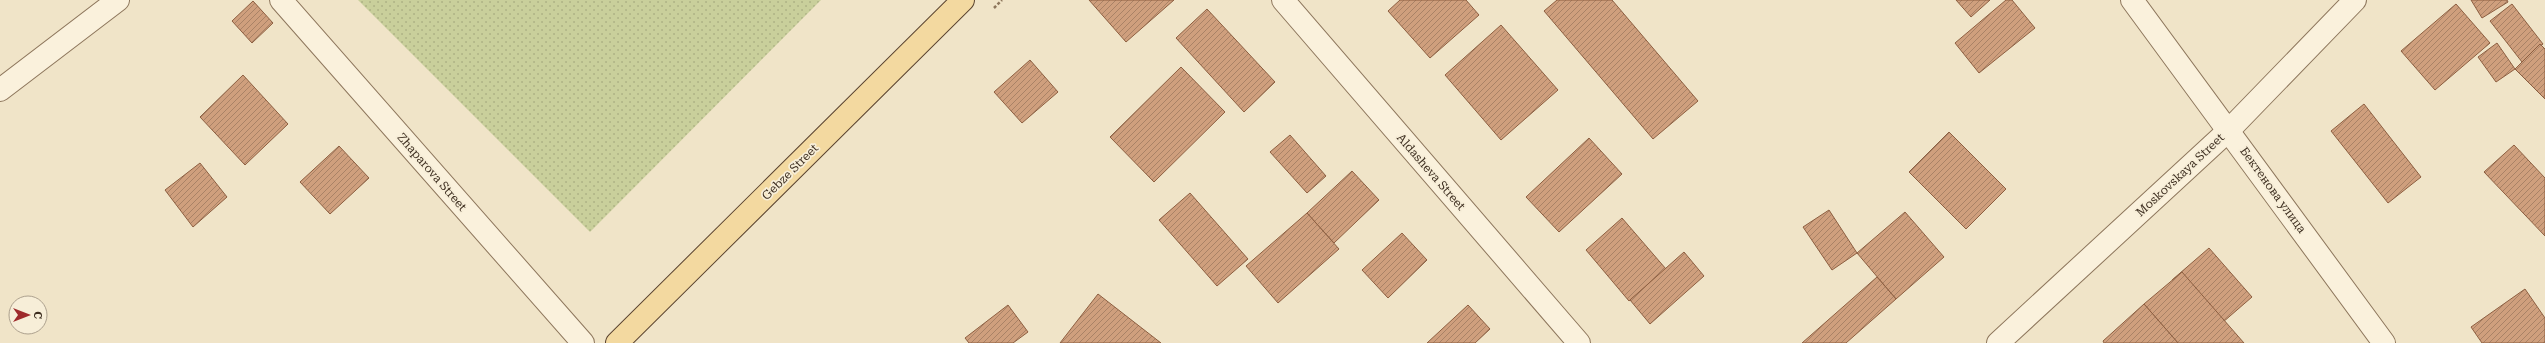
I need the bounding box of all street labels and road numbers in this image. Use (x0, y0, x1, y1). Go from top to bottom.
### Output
street label: Zhaparova Street (394, 130, 470, 214)
street label: Moskovskaya Street (2133, 130, 2227, 220)
street label: Aldasheva Street (1394, 131, 1468, 214)
street label: Gebze Street (759, 141, 821, 203)
street label: Бектенова улица (2237, 144, 2309, 236)

